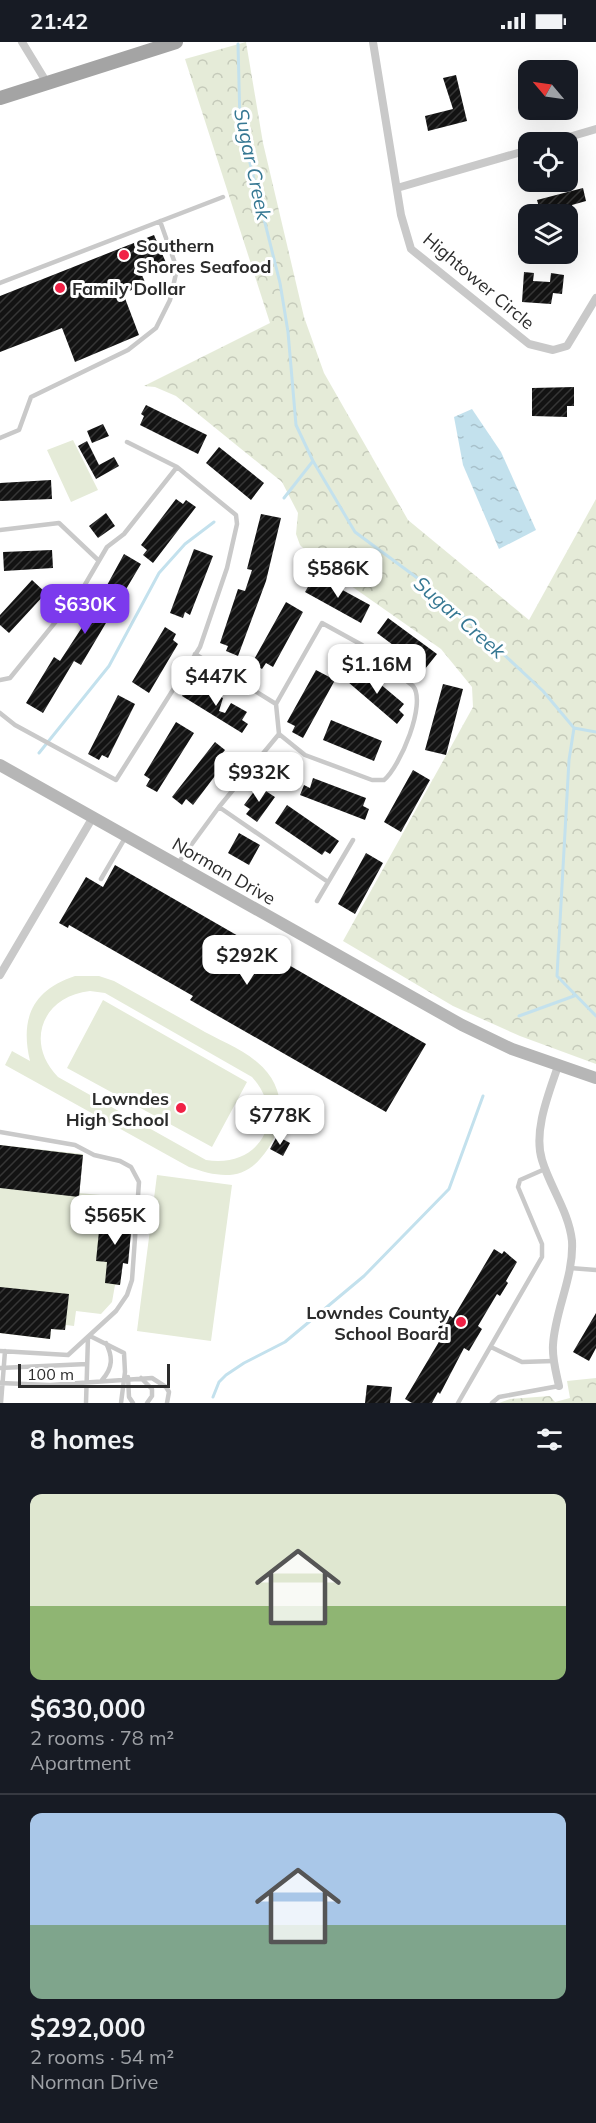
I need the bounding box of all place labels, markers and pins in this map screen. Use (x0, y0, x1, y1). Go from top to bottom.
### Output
place label: Southern Shores Seafood (136, 234, 271, 278)
marker: Southern Shores Seafood (117, 248, 131, 262)
place label: Family Dollar (72, 277, 186, 300)
marker: Family Dollar (53, 281, 67, 295)
pin: $586K (296, 548, 380, 599)
pin: $630K (43, 584, 127, 635)
pin: $1.16M (328, 644, 426, 695)
pin: $447K (174, 656, 258, 707)
pin: $932K (217, 752, 301, 803)
pin: $292K (205, 935, 289, 986)
place label: Lowndes High School (66, 1087, 169, 1131)
pin: $778K (238, 1095, 322, 1146)
marker: Lowndes High School (174, 1101, 188, 1115)
pin: $565K (73, 1195, 157, 1246)
place label: Lowndes County School Board (306, 1301, 449, 1345)
marker: Lowndes County School Board (454, 1315, 468, 1329)

